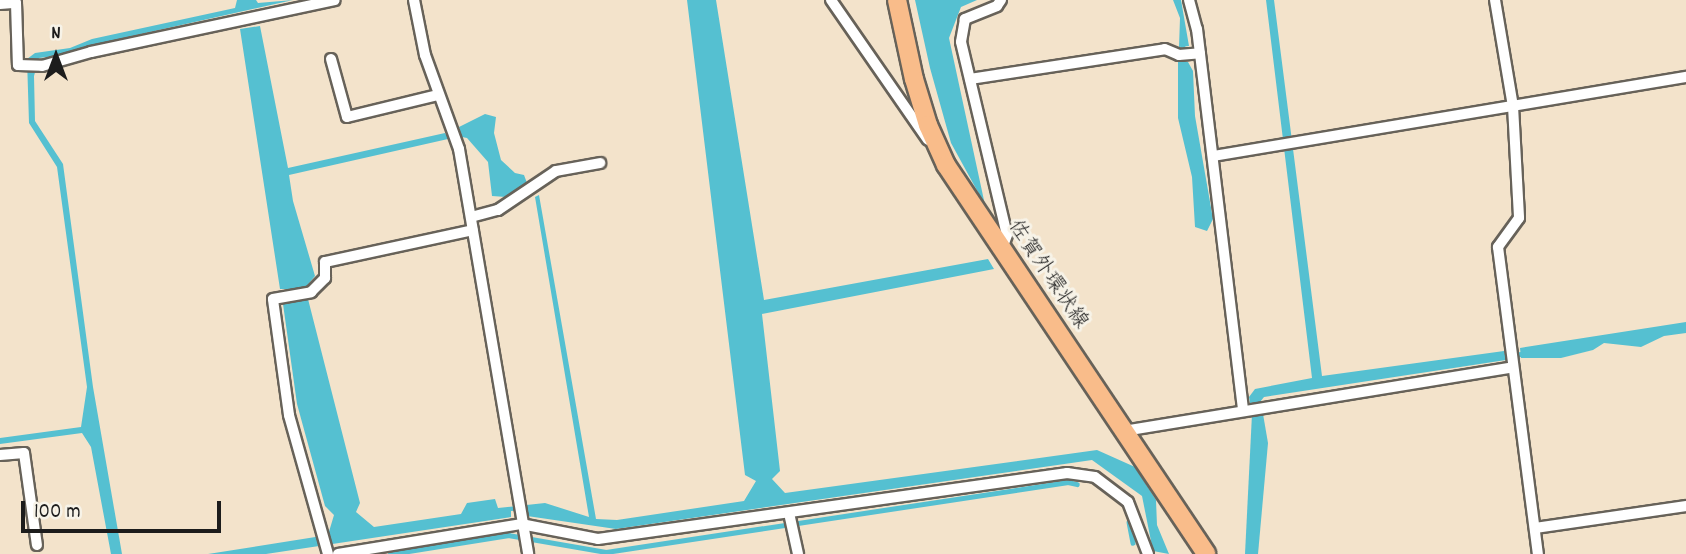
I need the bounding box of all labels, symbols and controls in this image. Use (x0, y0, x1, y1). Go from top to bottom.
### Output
north arrow (21, 21, 91, 91)
text: N (51, 21, 61, 48)
street label: 佐賀外環状線 (1001, 216, 1093, 334)
scale bar (24, 488, 224, 532)
text: 100 m (34, 498, 81, 528)

